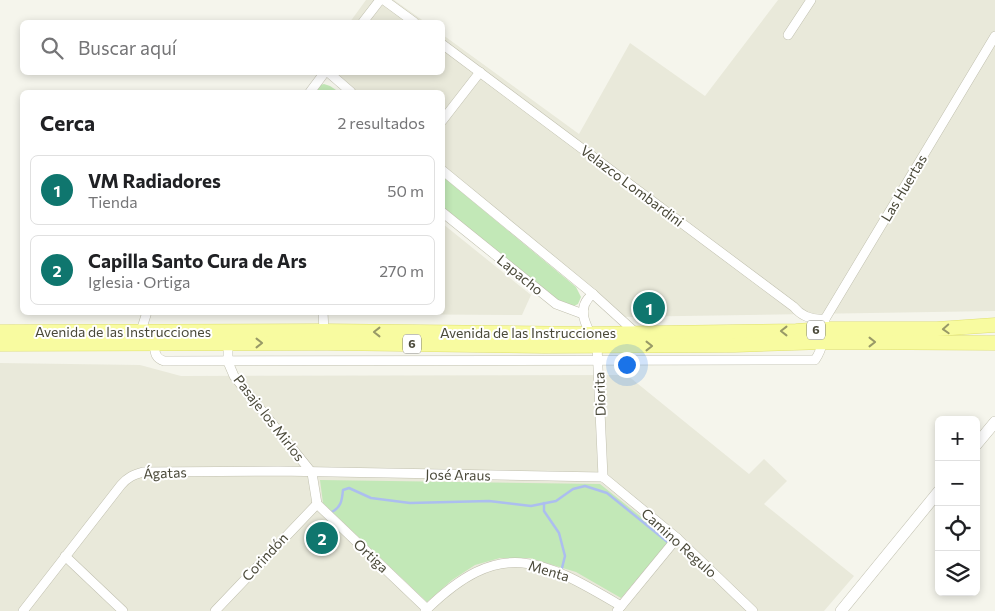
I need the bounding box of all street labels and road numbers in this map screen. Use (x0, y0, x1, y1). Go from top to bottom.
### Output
street label: Velazco Lombardini (577, 141, 687, 230)
street label: Las Huertas (877, 151, 930, 224)
street label: Lapacho (494, 251, 547, 298)
road number: 6 (807, 320, 825, 340)
street label: Avenida de las Instrucciones (35, 323, 211, 340)
street label: Avenida de las Instrucciones (440, 324, 616, 341)
road number: 6 (403, 334, 421, 354)
street label: Pasaje los Mirlos (230, 371, 308, 464)
street label: Diorita (590, 371, 609, 417)
street label: Ágatas (143, 463, 187, 482)
street label: José Araus (425, 465, 491, 484)
street label: Camino Regulo (638, 504, 720, 581)
street label: Corindón (238, 529, 291, 584)
street label: Ortiga (350, 535, 392, 576)
street label: Menta (527, 556, 572, 585)

